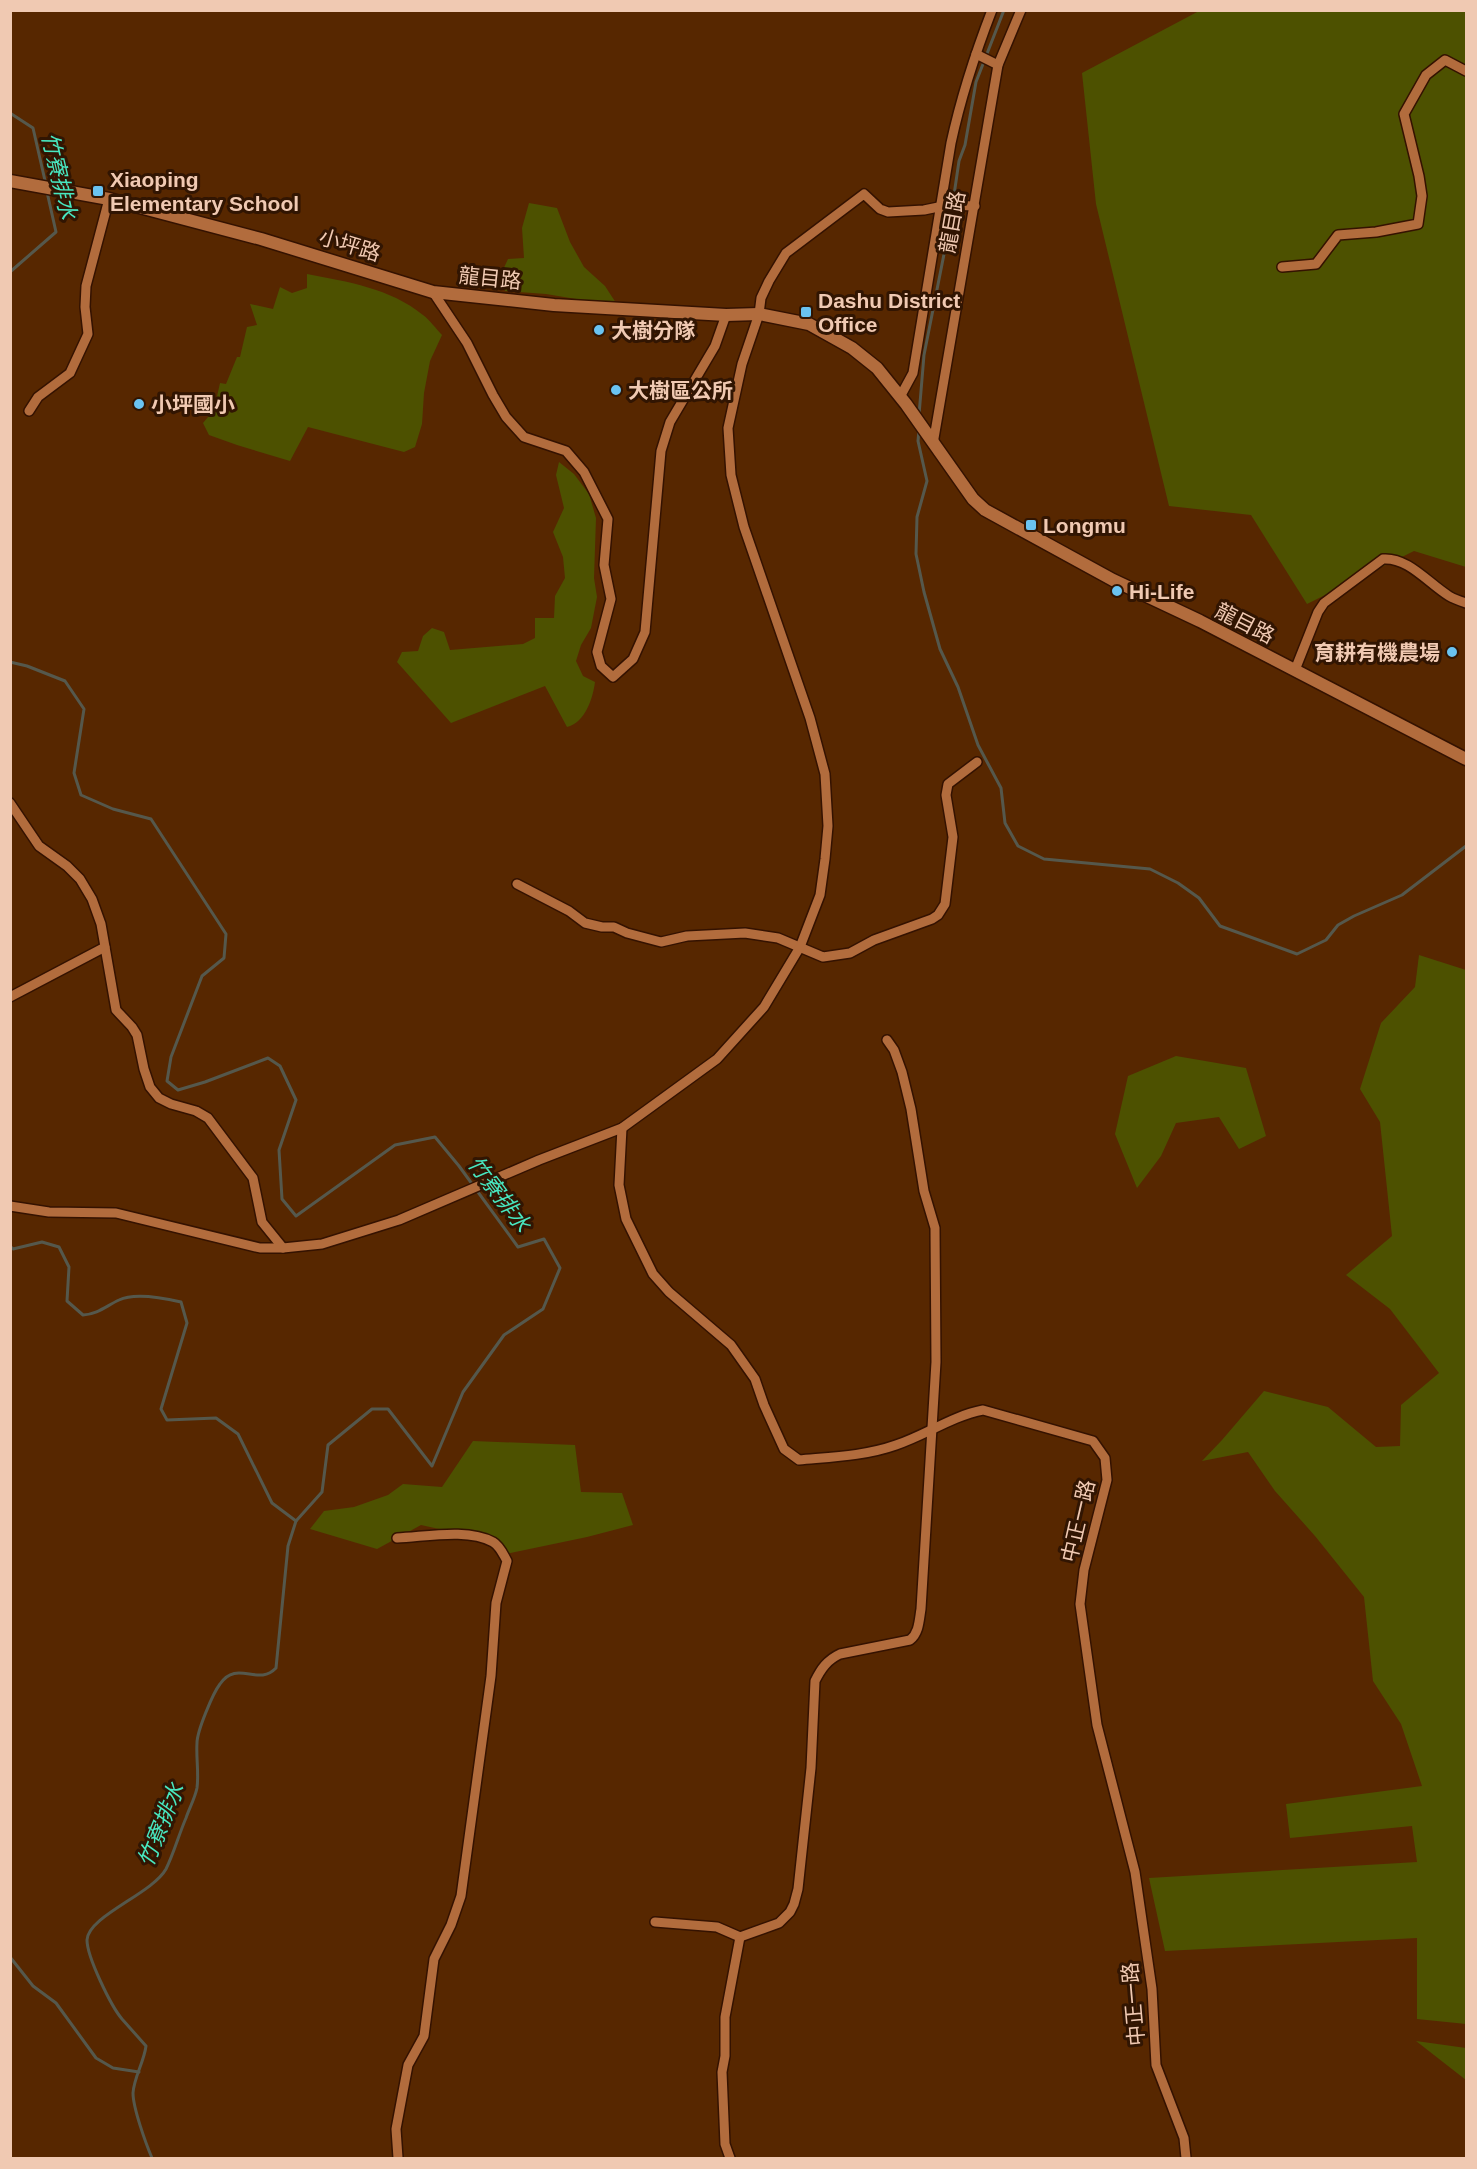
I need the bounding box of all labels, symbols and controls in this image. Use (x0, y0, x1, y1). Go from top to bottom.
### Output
water label: 竹寮排水 (37, 130, 81, 223)
place label: Xiaoping Elementary School (110, 168, 299, 215)
marker: Xiaoping Elementary School (91, 184, 105, 198)
street label: 龍目路 (935, 189, 969, 255)
street label: 小坪路 (317, 225, 383, 265)
street label: 龍目路 (457, 263, 523, 293)
place label: Dashu District Office (818, 289, 960, 336)
marker: Dashu District Office (799, 305, 813, 319)
place label: 大樹分隊 (611, 319, 696, 342)
marker: 大樹分隊 (592, 323, 606, 337)
place label: 大樹區公所 (628, 379, 733, 402)
marker: 大樹區公所 (609, 383, 623, 397)
place label: 小坪國小 (151, 393, 235, 416)
marker: 小坪國小 (132, 397, 146, 411)
place label: Longmu (1043, 514, 1126, 537)
marker: Longmu (1024, 518, 1038, 532)
place label: Hi-Life (1129, 580, 1194, 603)
marker: Hi-Life (1110, 584, 1124, 598)
street label: 龍目路 (1212, 598, 1278, 648)
place label: 育耕有機農場 (1314, 641, 1440, 664)
marker: 育耕有機農場 (1445, 645, 1459, 659)
water label: 竹寮排水 (463, 1151, 536, 1237)
street label: 中正一路 (1057, 1477, 1099, 1565)
water label: 竹寮排水 (133, 1779, 189, 1870)
street label: 中正一路 (1118, 1961, 1148, 2047)

